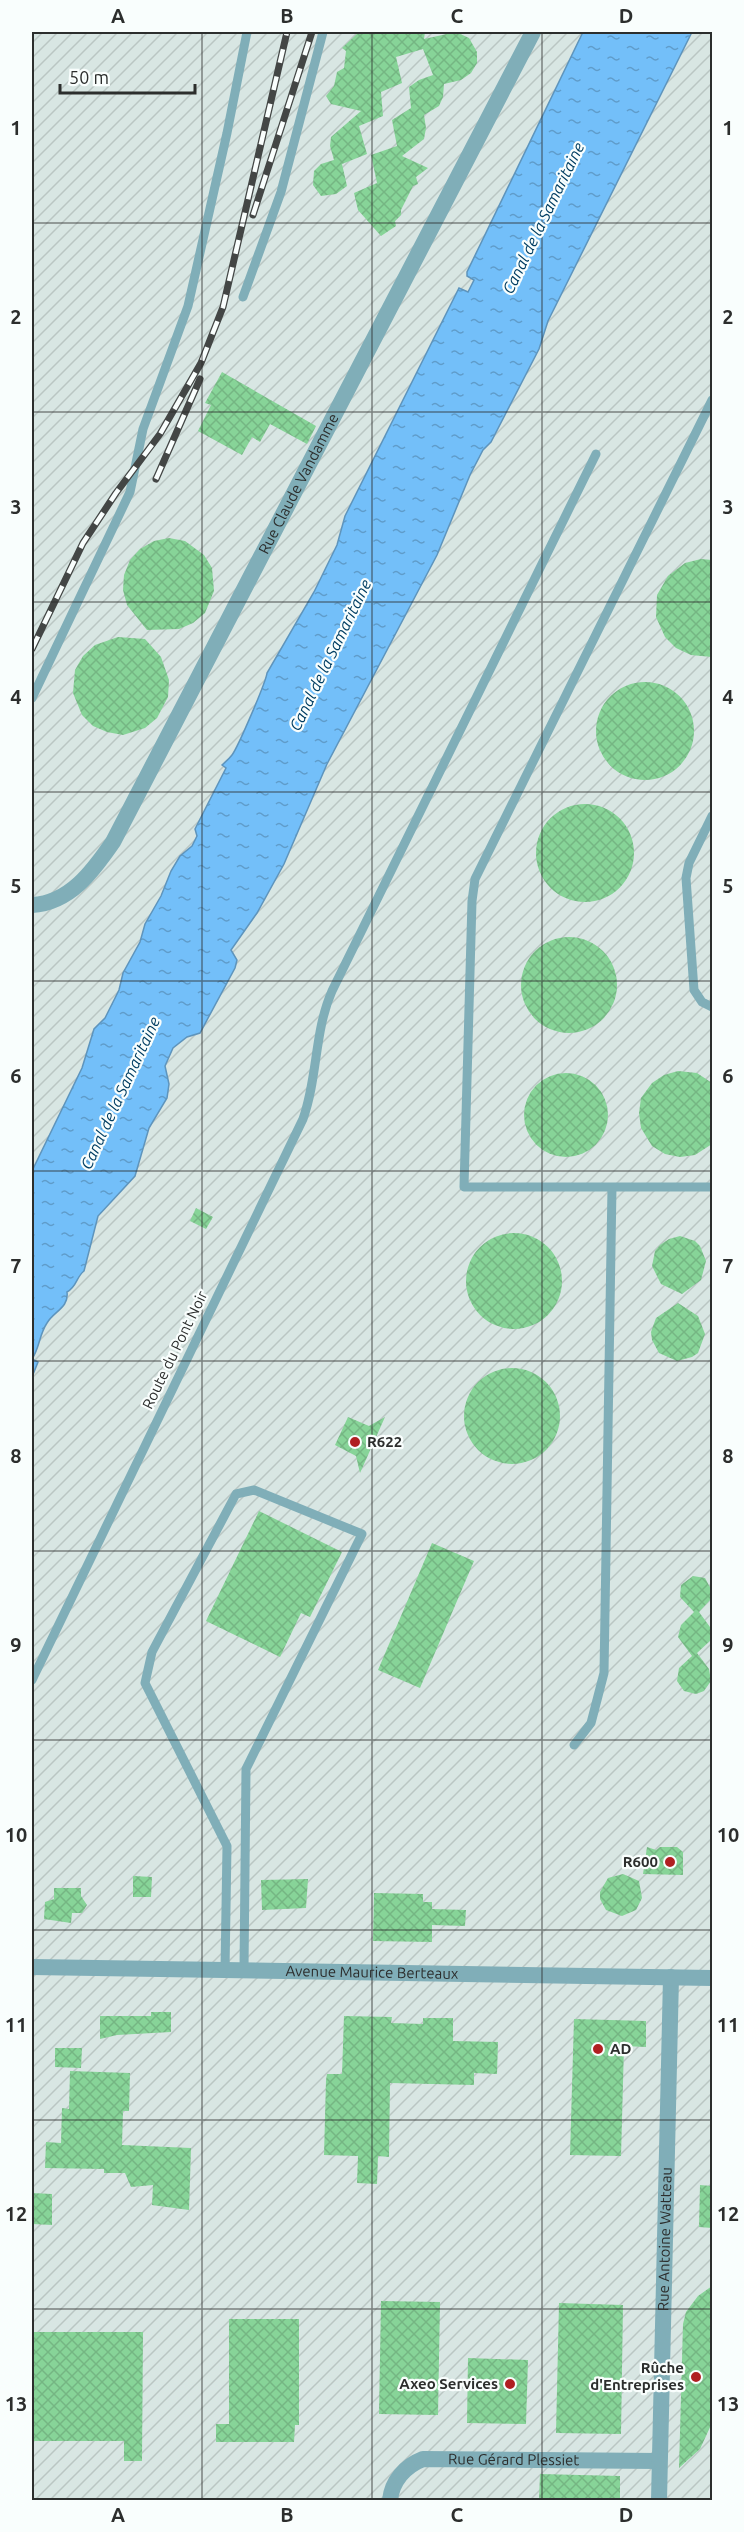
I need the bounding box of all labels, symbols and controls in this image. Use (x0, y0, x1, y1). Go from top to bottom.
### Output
text: A (111, 4, 125, 27)
text: B (280, 4, 294, 27)
text: C (451, 4, 464, 27)
text: D (619, 4, 633, 27)
scale bar (60, 57, 195, 95)
text: 50 m (69, 67, 109, 87)
text: 1 (10, 116, 22, 139)
text: 1 (722, 116, 734, 139)
water label: Canal de la Samaritaine (499, 139, 587, 297)
text: 2 (10, 305, 22, 328)
text: 2 (722, 305, 734, 328)
street label: Rue Claude Vandamme (255, 411, 342, 557)
text: 3 (10, 495, 22, 518)
text: 3 (722, 495, 734, 518)
water label: Canal de la Samaritaine (286, 576, 374, 734)
text: 4 (10, 685, 22, 708)
text: 4 (722, 685, 734, 708)
text: 5 (10, 874, 22, 897)
text: 5 (722, 874, 734, 897)
water label: Canal de la Samaritaine (77, 1014, 163, 1172)
text: 6 (10, 1064, 22, 1087)
text: 6 (722, 1064, 734, 1087)
text: 7 (10, 1254, 22, 1277)
text: 7 (722, 1254, 734, 1277)
street label: Route du Pont Noir (139, 1288, 211, 1412)
place label: R622 (367, 1433, 402, 1450)
marker: R622 (348, 1435, 362, 1449)
text: 8 (10, 1444, 22, 1467)
text: 8 (722, 1444, 734, 1467)
text: 9 (10, 1633, 22, 1656)
text: 9 (722, 1633, 734, 1656)
text: 10 (5, 1823, 27, 1846)
text: 10 (717, 1823, 739, 1846)
place label: R600 (623, 1853, 658, 1870)
marker: R600 (663, 1855, 677, 1869)
street label: Avenue Maurice Berteaux (285, 1962, 459, 1982)
text: 11 (5, 2013, 27, 2036)
text: 11 (717, 2013, 739, 2036)
place label: AD (610, 2040, 632, 2057)
marker: AD (591, 2042, 605, 2056)
street label: Rue Antoine Watteau (654, 2167, 675, 2311)
text: 12 (5, 2202, 27, 2225)
text: 12 (717, 2202, 739, 2225)
place label: Rûche d'Entreprises (590, 2359, 684, 2393)
marker: Rûche d'Entreprises (689, 2370, 703, 2384)
place label: Axeo Services (399, 2375, 498, 2392)
marker: Axeo Services (503, 2377, 517, 2391)
text: 13 (5, 2392, 27, 2415)
text: 13 (717, 2392, 739, 2415)
street label: Rue Gérard Plessiet (448, 2450, 579, 2468)
text: A (111, 2503, 125, 2526)
text: B (280, 2503, 294, 2526)
text: C (451, 2503, 464, 2526)
text: D (619, 2503, 633, 2526)

